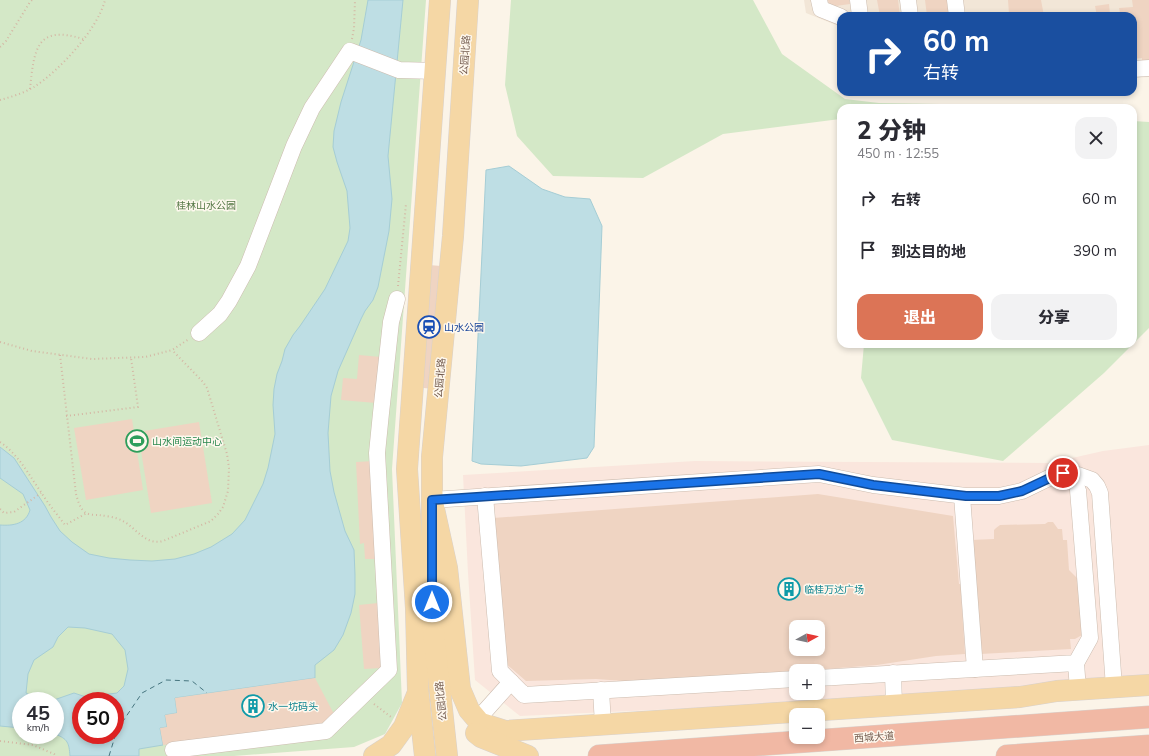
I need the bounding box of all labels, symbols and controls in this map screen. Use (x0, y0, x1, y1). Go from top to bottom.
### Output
text: 60 m (923, 23, 989, 58)
icon: right (857, 28, 909, 80)
street label: 公园北路 (457, 35, 473, 75)
text: 右转 (923, 61, 959, 84)
text: 2 分钟 (857, 115, 926, 145)
button: close (1075, 117, 1117, 159)
text: 450 m · 12:55 (857, 145, 939, 161)
icon: right (857, 187, 879, 209)
text: 60 m (1082, 189, 1117, 208)
text: 右转 (891, 190, 921, 209)
park label: 桂林山水公园 (176, 199, 236, 212)
icon: arrive (857, 239, 879, 261)
text: 390 m (1073, 241, 1117, 260)
text: 到达目的地 (891, 242, 966, 261)
button: 退出 (857, 294, 983, 340)
button: 分享 (991, 294, 1117, 340)
station icon: 山水公园 (416, 314, 442, 340)
place label: 山水公园 (444, 321, 484, 334)
street label: 公园北路 (432, 358, 448, 398)
sports icon: 山水间运动中心 (124, 428, 150, 454)
place label: 山水间运动中心 (152, 435, 222, 448)
pin (1046, 456, 1080, 490)
icon: arrive (1052, 462, 1074, 484)
building icon: 临桂万达广场 (776, 576, 802, 602)
position arrow (411, 581, 453, 623)
place label: 临桂万达广场 (804, 583, 864, 596)
north arrow (789, 620, 825, 656)
map controls (789, 620, 825, 744)
button: + (789, 664, 825, 700)
street label: 公园北路 (432, 680, 450, 722)
speed limit sign: 50 (72, 692, 124, 744)
building icon: 水一坊码头 (240, 693, 266, 719)
text: 45 (26, 700, 50, 725)
place label: 水一坊码头 (268, 700, 318, 713)
button: − (789, 708, 825, 744)
text: km/h (27, 721, 49, 734)
street label: 西城大道 (854, 729, 894, 745)

